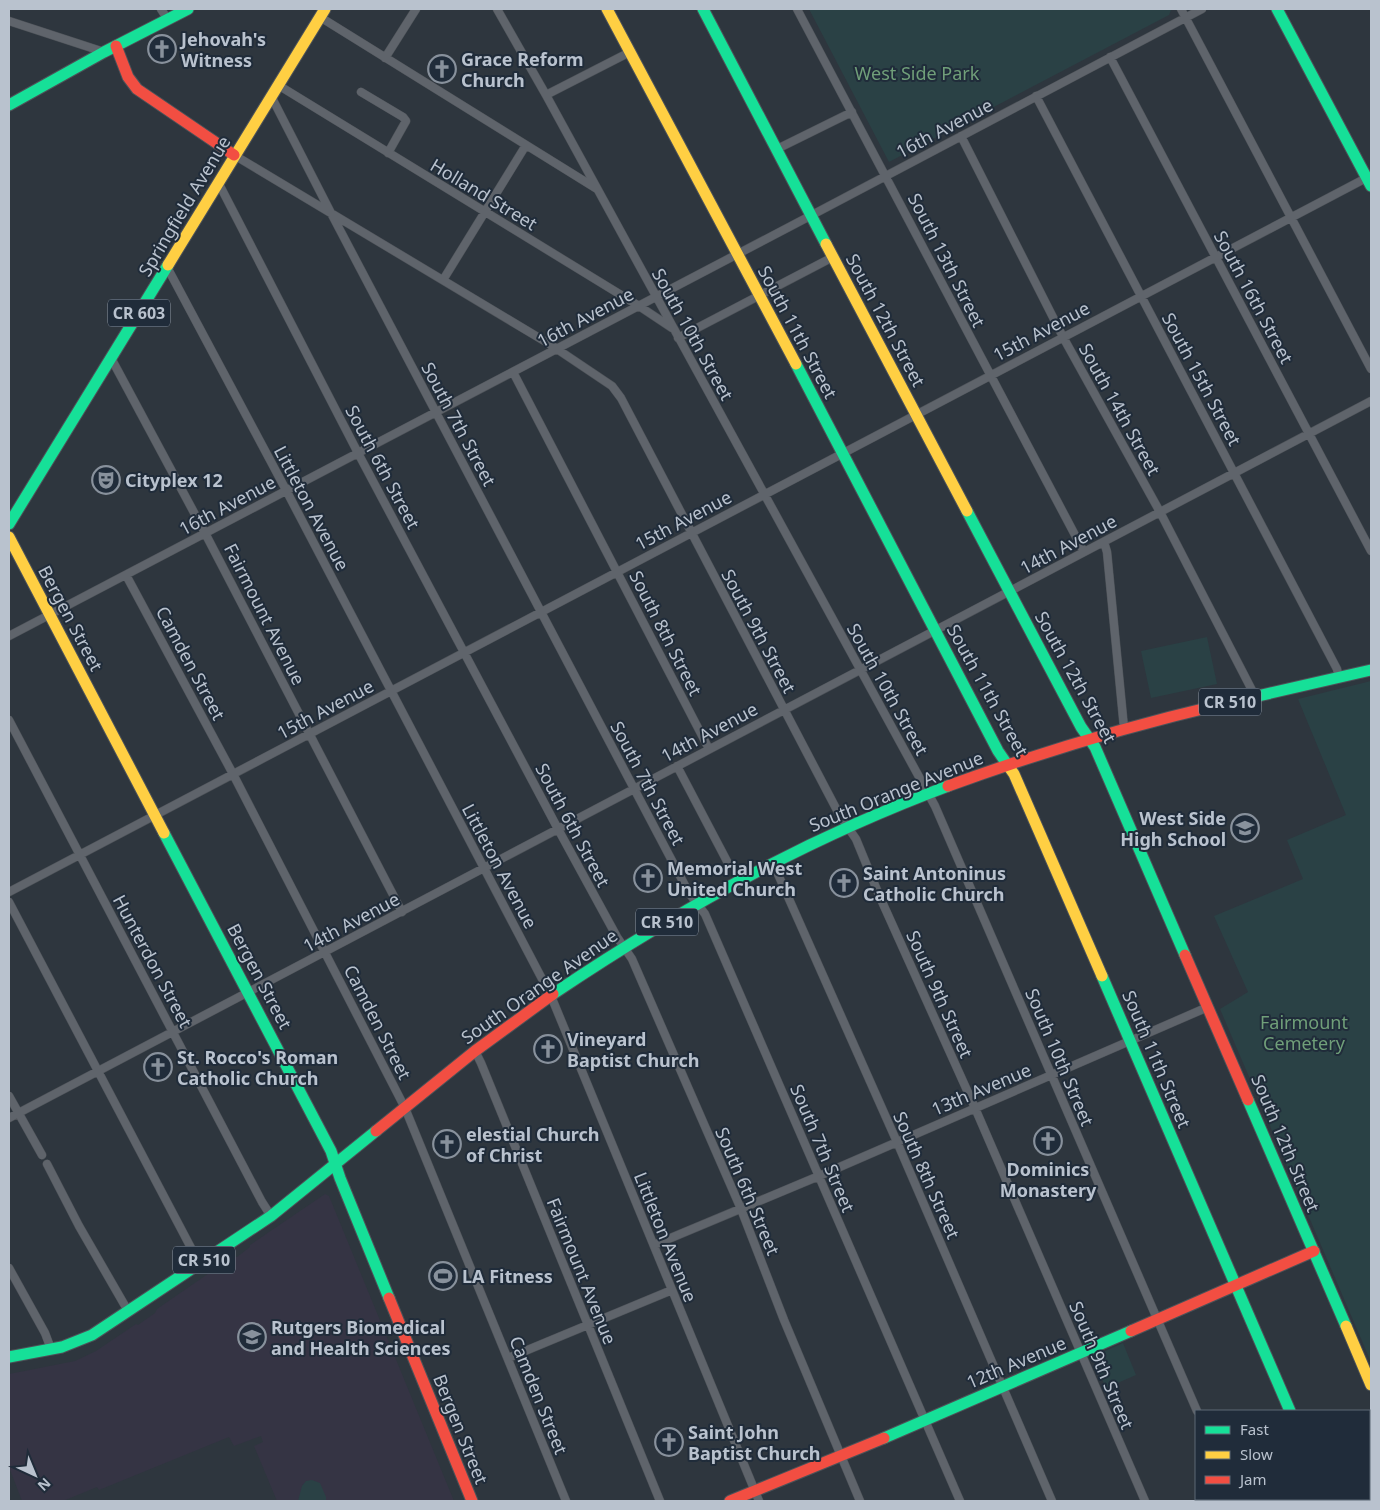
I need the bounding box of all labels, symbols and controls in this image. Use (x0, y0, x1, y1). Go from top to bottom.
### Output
place label: Jehovah's Witness (179, 27, 266, 72)
church icon: Jehovah's Witness (147, 34, 177, 64)
place label: Grace Reform Church (461, 47, 584, 92)
church icon: Grace Reform Church (427, 54, 457, 84)
park label: West Side Park (855, 61, 980, 85)
street label: 16th Avenue (892, 93, 996, 163)
street label: Springfield Avenue (133, 131, 235, 281)
street label: Holland Street (426, 153, 542, 236)
street label: South 13th Street (903, 189, 991, 332)
street label: South 16th Street (1209, 226, 1299, 368)
street label: South 12th Street (841, 249, 931, 391)
street label: South 11th Street (753, 261, 843, 403)
street label: South 10th Street (647, 264, 739, 405)
street label: 16th Avenue (533, 282, 637, 352)
street label: 15th Avenue (989, 296, 1093, 366)
road number: CR 603 (108, 300, 170, 326)
street label: South 15th Street (1157, 308, 1247, 450)
street label: South 14th Street (1074, 339, 1166, 480)
street label: South 7th Street (416, 358, 502, 491)
street label: South 6th Street (340, 401, 426, 534)
street label: Littleton Avenue (269, 441, 355, 575)
theatre icon: Cityplex 12 (91, 465, 121, 495)
place label: Cityplex 12 (125, 468, 223, 492)
street label: 16th Avenue (175, 470, 279, 540)
street label: 15th Avenue (631, 485, 735, 555)
street label: 14th Avenue (1016, 509, 1120, 579)
street label: Fairmount Avenue (219, 539, 311, 689)
street label: Bergen Street (33, 561, 109, 675)
street label: South 9th Street (716, 565, 802, 698)
street label: South 8th Street (624, 566, 708, 700)
street label: Camden Street (151, 602, 231, 725)
street label: South 12th Street (1030, 607, 1122, 748)
street label: South 10th Street (842, 619, 934, 760)
street label: South 11th Street (942, 620, 1034, 761)
street label: 15th Avenue (273, 674, 377, 744)
road number: CR 510 (1199, 689, 1261, 716)
street label: 14th Avenue (657, 697, 761, 767)
street label: South 7th Street (605, 717, 691, 850)
street label: South Orange Avenue (805, 745, 987, 837)
street label: South 6th Street (530, 759, 616, 892)
street label: Littleton Avenue (457, 799, 543, 933)
place label: West Side High School (1120, 806, 1226, 851)
school or university icon: West Side High School (1230, 813, 1260, 843)
place label: Memorial West United Church (667, 856, 803, 901)
place label: Saint Antoninus Catholic Church (863, 861, 1006, 906)
church icon: Memorial West United Church (633, 863, 663, 893)
church icon: Saint Antoninus Catholic Church (829, 868, 859, 898)
street label: 14th Avenue (299, 887, 403, 957)
street label: Hunterdon Street (108, 890, 198, 1032)
road number: CR 510 (636, 909, 698, 936)
street label: Bergen Street (222, 919, 298, 1033)
street label: South Orange Avenue (456, 923, 622, 1049)
street label: South 9th Street (901, 927, 979, 1062)
street label: Camden Street (339, 961, 417, 1084)
street label: South 10th Street (1020, 984, 1100, 1130)
street label: South 11th Street (1117, 986, 1197, 1132)
park label: Fairmount Cemetery (1260, 1010, 1348, 1055)
place label: Vineyard Baptist Church (567, 1027, 699, 1072)
church icon: Vineyard Baptist Church (533, 1034, 563, 1064)
place label: St. Rocco's Roman Catholic Church (177, 1045, 338, 1090)
church icon: St. Rocco's Roman Catholic Church (143, 1052, 173, 1082)
street label: 13th Avenue (927, 1057, 1035, 1121)
street label: South 12th Street (1246, 1070, 1326, 1216)
street label: South 7th Street (785, 1080, 861, 1216)
street label: South 8th Street (888, 1108, 966, 1243)
place label: elestial Church of Christ (466, 1122, 600, 1167)
street label: South 6th Street (710, 1123, 786, 1259)
church icon: Dominics Monastery (1033, 1126, 1063, 1156)
church icon: elestial Church of Christ (432, 1129, 462, 1159)
place label: Dominics Monastery (1000, 1157, 1097, 1202)
street label: Littleton Avenue (629, 1168, 703, 1306)
street label: Fairmount Avenue (542, 1194, 622, 1348)
road number: CR 510 (173, 1246, 235, 1274)
sports icon: LA Fitness (428, 1261, 458, 1291)
place label: LA Fitness (462, 1264, 553, 1288)
street label: South 9th Street (1064, 1297, 1140, 1433)
place label: Rutgers Biomedical and Health Sciences (271, 1315, 451, 1360)
school or university icon: Rutgers Biomedical and Health Sciences (237, 1322, 267, 1352)
street label: 12th Avenue (962, 1330, 1070, 1394)
street label: Camden Street (504, 1332, 574, 1458)
street label: Bergen Street (428, 1371, 494, 1488)
legend (1195, 1410, 1370, 1500)
text: Fast (1240, 1419, 1269, 1439)
place label: Saint John Baptist Church (688, 1420, 820, 1465)
church icon: Saint John Baptist Church (654, 1427, 684, 1457)
text: Slow (1240, 1444, 1273, 1464)
north arrow (10, 1450, 60, 1500)
text: Jam (1238, 1469, 1267, 1489)
text: N (34, 1474, 55, 1496)

